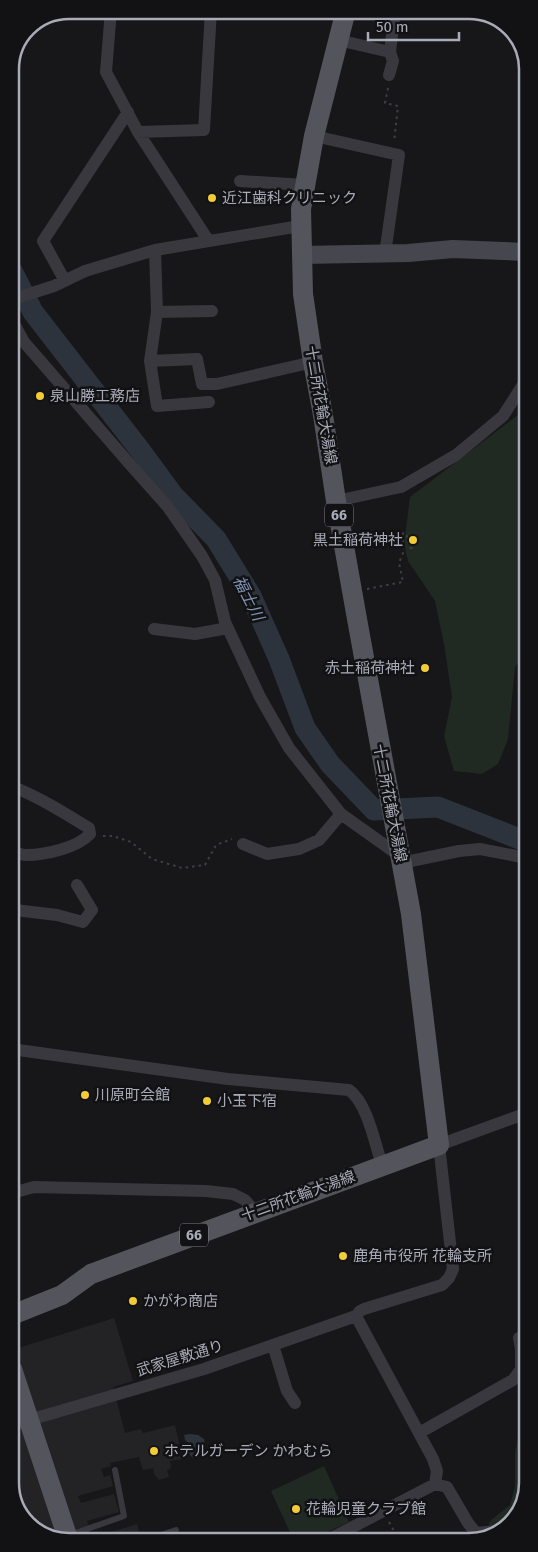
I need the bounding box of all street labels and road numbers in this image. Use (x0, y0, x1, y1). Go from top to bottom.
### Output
street label: 十二所花輪大湯線 (302, 344, 340, 466)
road number: 66 (325, 504, 353, 526)
street label: 十二所花輪大湯線 (370, 742, 410, 864)
street label: 十二所花輪大湯線 (239, 1167, 357, 1225)
road number: 66 (180, 1224, 208, 1246)
street label: 武家屋敷通り (134, 1336, 226, 1380)

